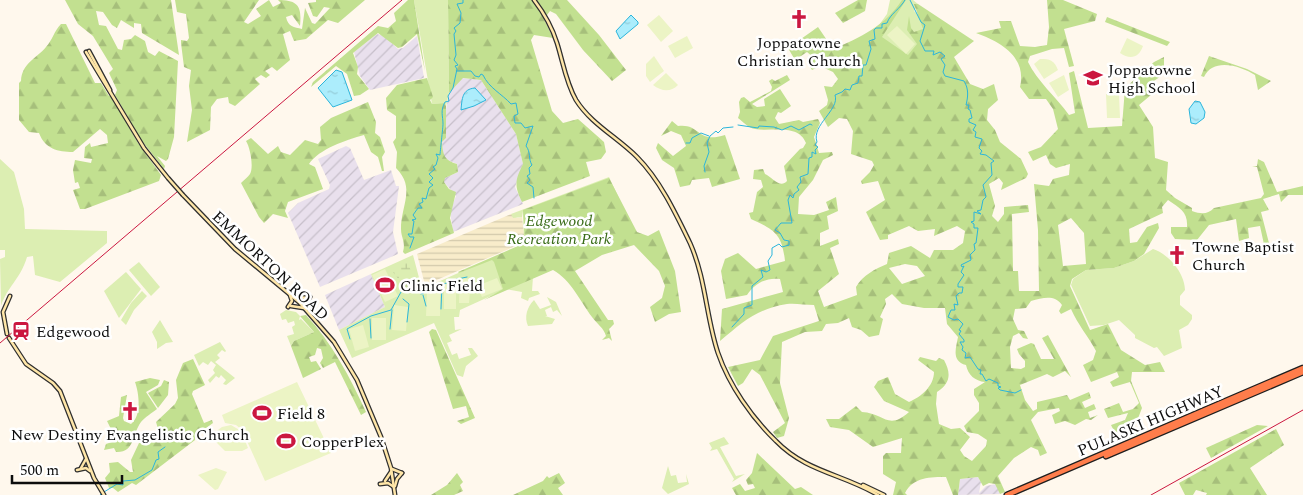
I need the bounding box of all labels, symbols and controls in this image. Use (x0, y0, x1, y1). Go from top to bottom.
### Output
church icon: Joppatowne Christian Church (788, 8, 810, 30)
place label: Joppatowne Christian Church (737, 31, 861, 73)
place label: Joppatowne High School (1108, 58, 1196, 100)
school or university icon: Joppatowne High School (1082, 67, 1104, 89)
street label: EMMORTON ROAD (206, 205, 334, 326)
park label: Edgewood Recreation Park (507, 209, 612, 251)
place label: Towne Baptist Church (1192, 235, 1295, 277)
church icon: Towne Baptist Church (1166, 244, 1188, 266)
sports icon: Clinic Field (374, 274, 396, 296)
place label: Clinic Field (400, 274, 483, 298)
station icon: Edgewood (10, 320, 32, 342)
place label: Edgewood (36, 320, 110, 344)
street label: PULASKI HIGHWAY (1074, 379, 1227, 463)
church icon: New Destiny Evangelistic Church (119, 400, 141, 422)
sports icon: Field 8 (251, 402, 273, 424)
place label: Field 8 (277, 402, 325, 426)
place label: New Destiny Evangelistic Church (11, 423, 249, 447)
sports icon: CopperPlex (275, 430, 297, 452)
place label: CopperPlex (301, 430, 384, 454)
scale bar (12, 452, 122, 484)
text: 500 m (20, 459, 59, 482)

